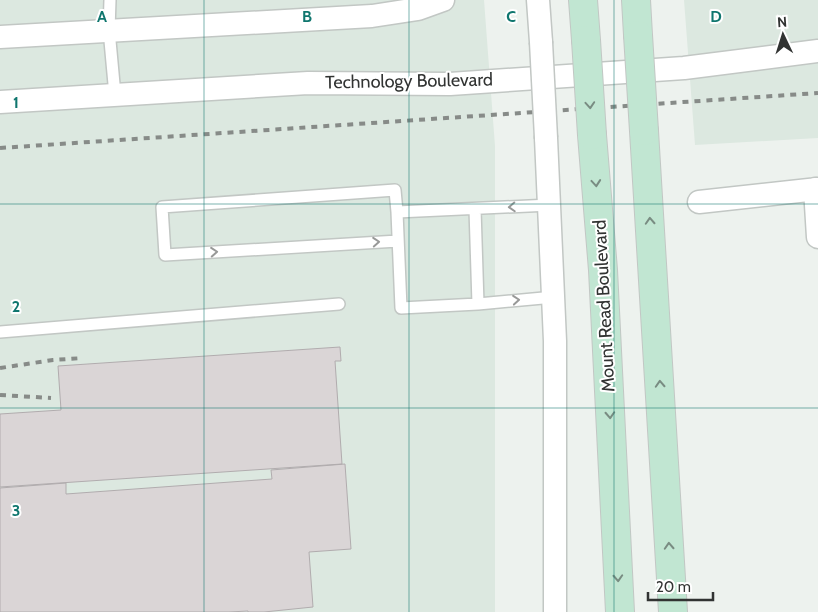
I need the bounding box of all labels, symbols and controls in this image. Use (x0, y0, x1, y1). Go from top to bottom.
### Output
text: A (97, 7, 107, 26)
text: B (302, 7, 312, 26)
text: C (506, 7, 516, 26)
text: D (710, 7, 722, 26)
north arrow (758, 10, 808, 60)
text: N (777, 13, 788, 31)
street label: Technology Boulevard (325, 69, 493, 93)
text: 1 (13, 93, 19, 112)
one-way arrow (584, 101, 595, 109)
one-way arrow (590, 180, 601, 188)
one-way arrow (508, 202, 516, 213)
one-way arrow (644, 217, 655, 225)
street label: Mount Read Boulevard (589, 219, 619, 393)
one-way arrow (372, 237, 380, 248)
one-way arrow (210, 247, 218, 258)
one-way arrow (512, 295, 520, 306)
text: 2 (12, 297, 20, 316)
one-way arrow (654, 379, 665, 387)
one-way arrow (605, 412, 615, 420)
text: 3 (12, 501, 20, 520)
one-way arrow (664, 542, 675, 550)
scale bar (648, 570, 713, 602)
one-way arrow (613, 574, 624, 582)
text: 20 m (656, 578, 691, 596)

